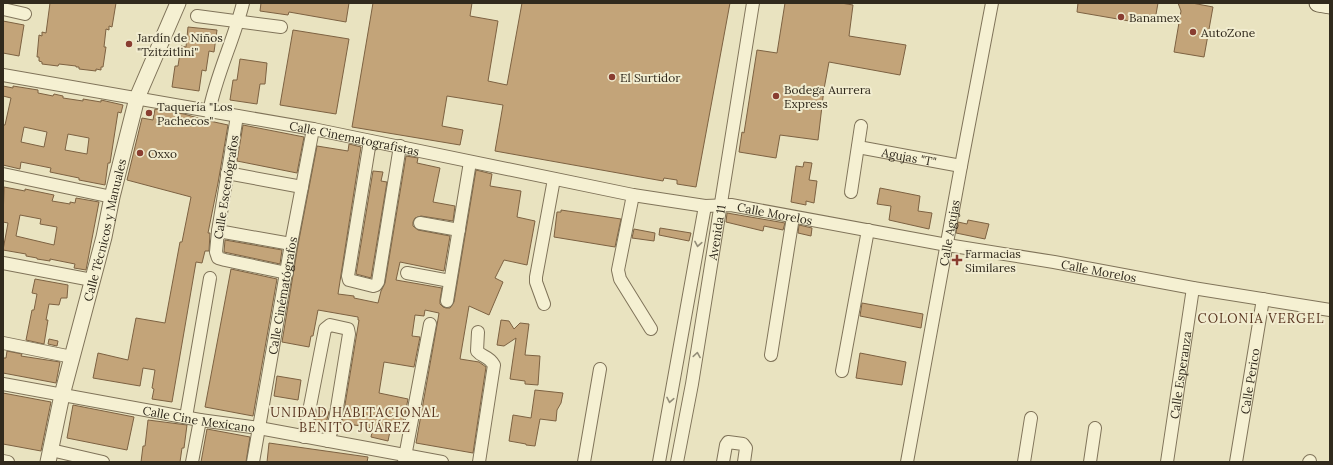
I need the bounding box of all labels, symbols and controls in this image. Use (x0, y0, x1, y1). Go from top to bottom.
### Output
place label: Banamex (1129, 10, 1180, 25)
marker: Banamex (1116, 12, 1126, 22)
place label: AutoZone (1200, 25, 1256, 40)
marker: AutoZone (1188, 27, 1198, 37)
place label: Jardín de Niños "Tzitzitlini" (136, 30, 223, 59)
marker: Jardín de Niños "Tzitzitlini" (124, 39, 134, 49)
place label: El Surtidor (620, 70, 681, 85)
marker: El Surtidor (607, 72, 617, 82)
place label: Bodega Aurrera Express (784, 82, 871, 111)
marker: Bodega Aurrera Express (771, 91, 781, 101)
place label: Taquería "Los Pachecos" (157, 99, 233, 128)
marker: Taquería "Los Pachecos" (144, 108, 154, 118)
street label: Calle Cinematografistas (288, 118, 421, 158)
street label: Calle Escenógrafos (210, 133, 242, 240)
street label: Agujas "T" (880, 144, 938, 169)
place label: Oxxo (148, 146, 177, 161)
marker: Oxxo (135, 148, 145, 158)
street label: Calle Técnicos y Manuales (80, 157, 129, 303)
street label: Calle Agujas (935, 198, 962, 267)
street label: Calle Morelos (736, 199, 814, 228)
street label: Avenida 11 (704, 204, 728, 262)
street label: Calle Cinématógrafos (264, 235, 300, 356)
one-way arrow (694, 241, 703, 247)
place label: Farmacias Similares (965, 246, 1021, 275)
marker: Farmacias Similares (952, 255, 962, 265)
street label: Calle Morelos (1060, 256, 1138, 285)
district label: COLONIA VERGEL (1198, 310, 1324, 327)
street label: Calle Esperanza (1166, 330, 1194, 420)
street label: Calle Perico (1237, 347, 1262, 415)
one-way arrow (692, 352, 700, 358)
one-way arrow (666, 397, 675, 403)
street label: Calle Cine Mexicano (142, 402, 256, 435)
district label: UNIDAD HABITACIONAL BENITO JUÁREZ (270, 404, 440, 436)

